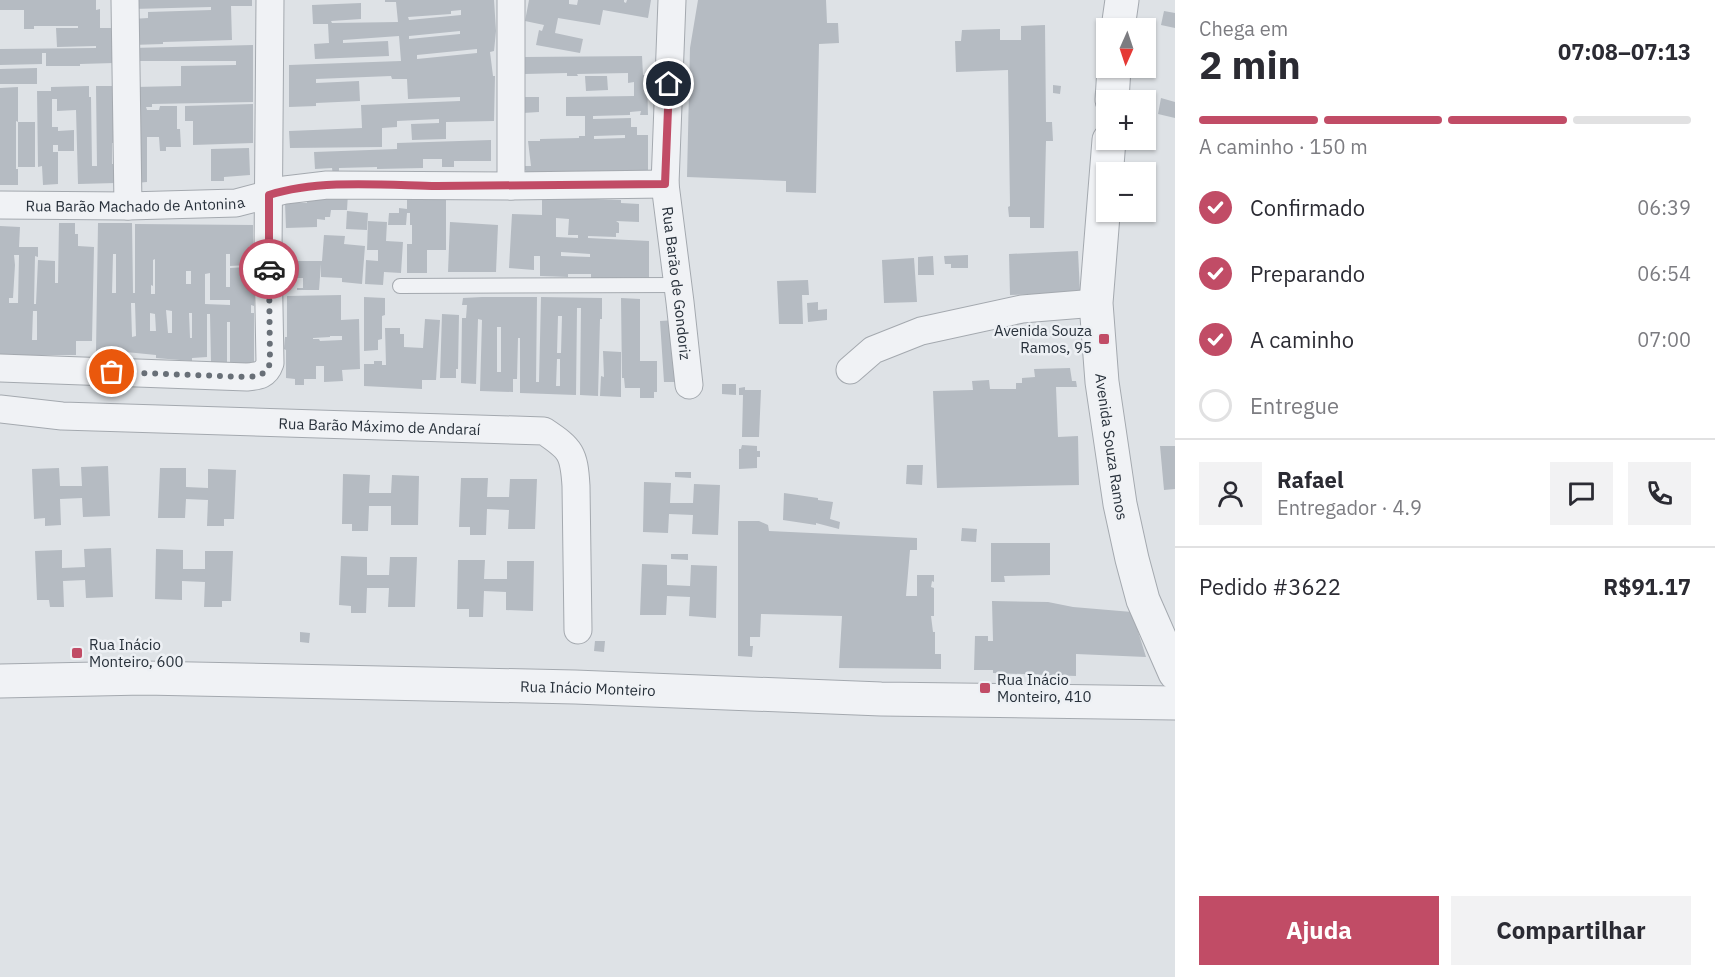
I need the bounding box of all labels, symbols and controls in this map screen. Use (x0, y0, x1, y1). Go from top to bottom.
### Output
text: Chega em (1199, 15, 1288, 42)
north arrow (1096, 18, 1156, 78)
map controls (1096, 18, 1156, 222)
text: 07:08–07:13 (1558, 37, 1691, 66)
text: 2 min (1199, 39, 1301, 90)
pin (643, 58, 694, 109)
icon: home (652, 67, 685, 100)
button: + (1096, 90, 1156, 150)
text: A caminho · 150 m (1199, 133, 1368, 160)
button: − (1096, 162, 1156, 222)
icon: check (1199, 191, 1232, 224)
street label: Rua Barão Machado de Antonina (25, 192, 247, 216)
text: Confirmado (1250, 193, 1365, 222)
text: 06:39 (1637, 194, 1691, 221)
street label: Rua Barão de Gondoriz (658, 205, 696, 361)
courier (239, 239, 299, 299)
icon: car (253, 253, 286, 286)
icon: check (1199, 257, 1232, 290)
text: Preparando (1250, 259, 1365, 288)
text: 06:54 (1637, 260, 1691, 287)
place label: Avenida Souza Ramos, 95 (994, 321, 1092, 357)
icon: check (1199, 323, 1232, 356)
text: A caminho (1250, 325, 1354, 354)
text: 07:00 (1637, 326, 1691, 353)
marker: Avenida Souza Ramos, 95 (1097, 332, 1111, 346)
pin (86, 346, 137, 397)
icon: bag (95, 355, 128, 388)
street label: Avenida Souza Ramos (1092, 373, 1133, 522)
text: Entregue (1250, 391, 1339, 420)
street label: Rua Barão Máximo de Andaraí (278, 413, 481, 439)
button: person (1199, 462, 1262, 525)
button: chat (1550, 462, 1613, 525)
button: phone (1628, 462, 1691, 525)
text: Rafael (1277, 465, 1344, 494)
text: Entregador · 4.9 (1277, 494, 1422, 521)
text: Pedido #3622 (1199, 572, 1341, 601)
text: R$91.17 (1603, 572, 1691, 601)
place label: Rua Inácio Monteiro, 600 (89, 635, 183, 671)
marker: Rua Inácio Monteiro, 600 (70, 646, 84, 660)
place label: Rua Inácio Monteiro, 410 (997, 670, 1091, 706)
street label: Rua Inácio Monteiro (520, 676, 656, 700)
marker: Rua Inácio Monteiro, 410 (978, 681, 992, 695)
button: Ajuda (1199, 896, 1439, 965)
button: Compartilhar (1451, 896, 1691, 965)

